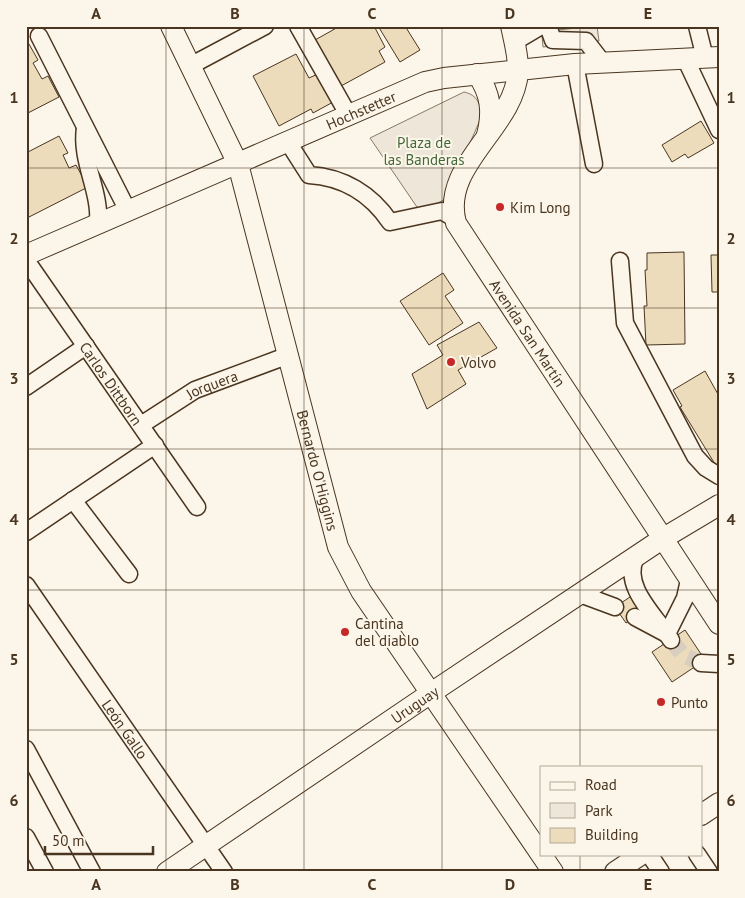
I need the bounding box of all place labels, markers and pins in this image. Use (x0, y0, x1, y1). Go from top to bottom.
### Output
place label: Kim Long (510, 198, 571, 217)
marker: Kim Long (494, 201, 506, 213)
place label: Volvo (460, 353, 496, 372)
marker: Volvo (445, 356, 457, 368)
place label: Cantina del diablo (355, 614, 419, 650)
marker: Cantina del diablo (339, 626, 351, 638)
place label: Punto (671, 693, 708, 712)
marker: Punto (655, 696, 667, 708)

